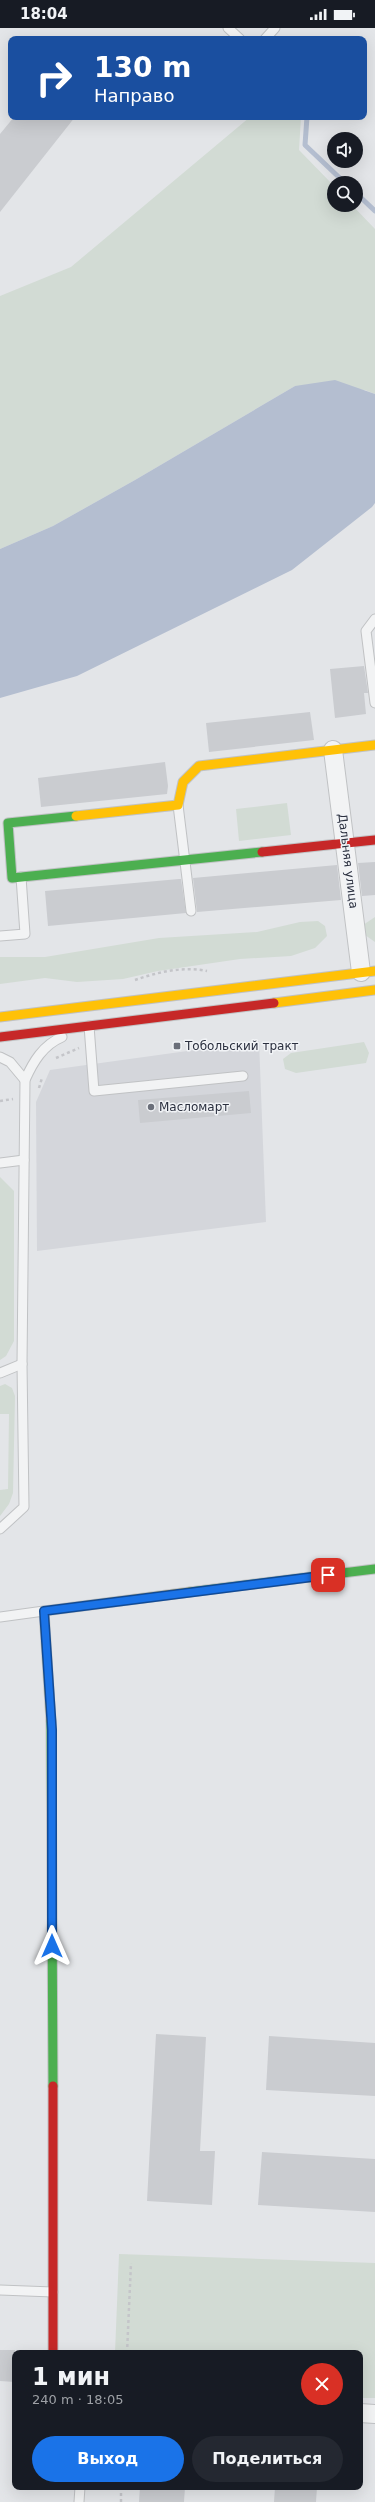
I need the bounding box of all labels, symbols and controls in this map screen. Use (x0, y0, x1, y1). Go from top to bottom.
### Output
text: 18:04 (20, 5, 68, 23)
text: 130 m (94, 51, 191, 84)
icon: right (28, 52, 80, 104)
text: Направо (94, 85, 174, 106)
map controls (327, 132, 363, 212)
button: sound (327, 132, 363, 168)
button: search (327, 176, 363, 212)
street label: Дальняя улица (335, 813, 361, 909)
place label: Тобольский тракт (184, 1039, 299, 1053)
marker: Тобольский тракт (172, 1041, 182, 1051)
place label: Масломарт (159, 1100, 229, 1114)
marker: Масломарт (146, 1102, 156, 1112)
pin (311, 1558, 345, 1592)
icon: arrive (317, 1564, 339, 1586)
position arrow (31, 1925, 73, 1967)
text: 1 мин (32, 2363, 110, 2391)
button: close (301, 2363, 343, 2405)
text: 240 m · 18:05 (32, 2392, 123, 2407)
button: Выход (32, 2436, 184, 2482)
button: Поделиться (192, 2436, 343, 2482)

